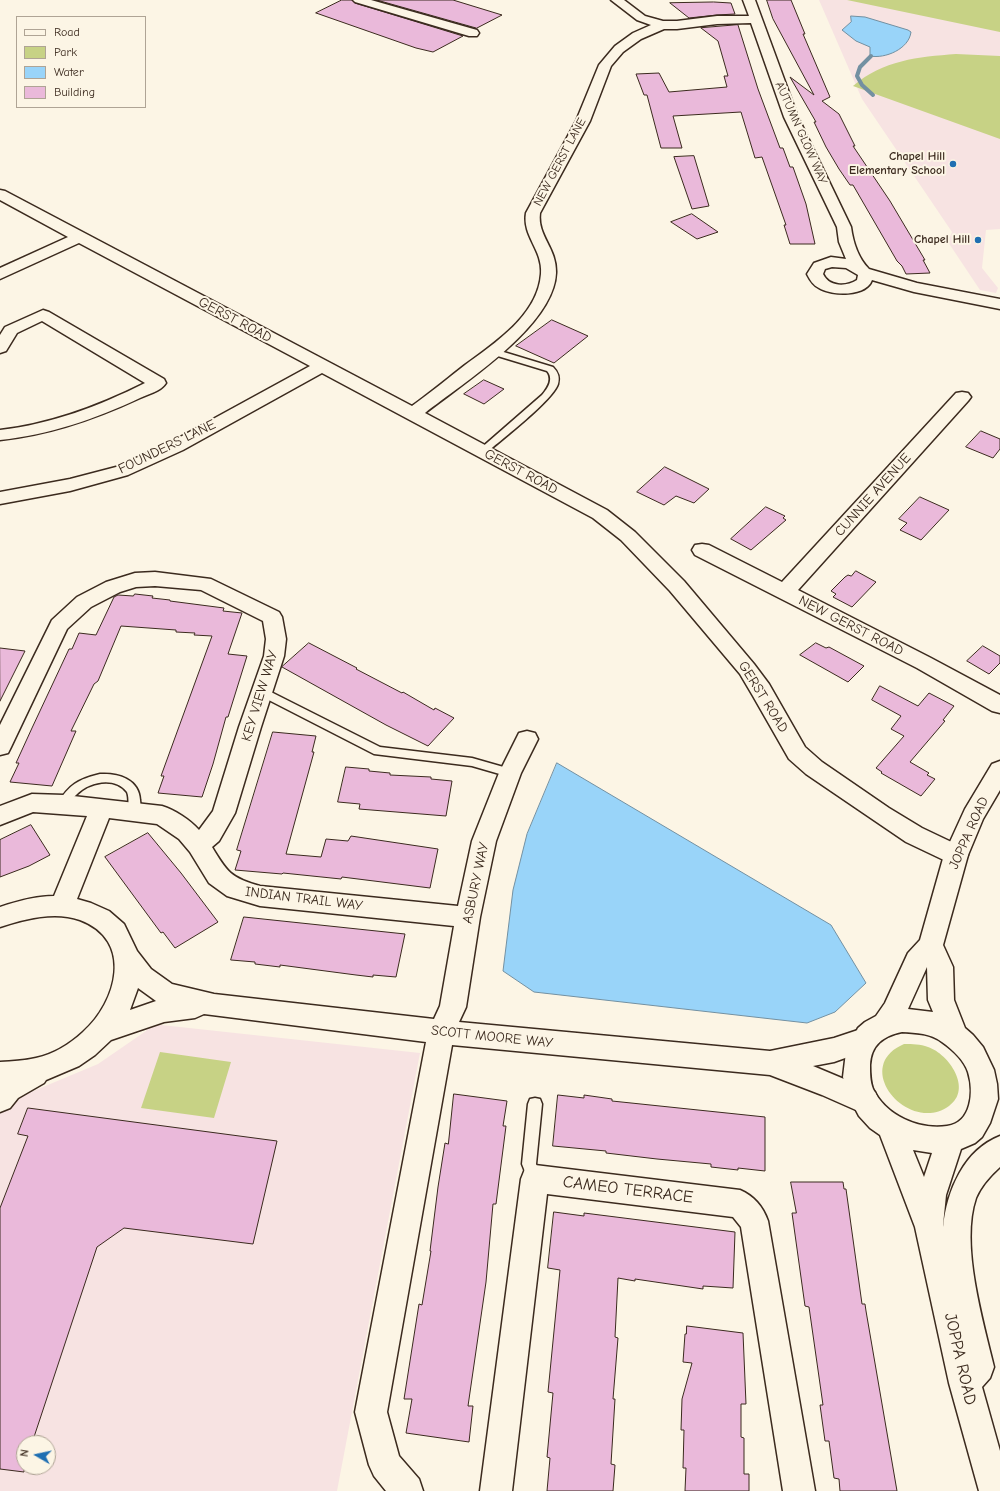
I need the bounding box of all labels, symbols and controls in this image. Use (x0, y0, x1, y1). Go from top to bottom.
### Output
legend (16, 16, 146, 108)
text: Road (54, 25, 80, 39)
text: Park (54, 45, 77, 59)
text: Water (54, 65, 84, 79)
street label: AUTUMN GLOW WAY (772, 79, 830, 187)
text: Building (54, 85, 95, 99)
street label: NEW GERST LANE (531, 116, 589, 208)
place label: Chapel Hill Elementary School (849, 150, 945, 178)
marker: Chapel Hill Elementary School (948, 159, 958, 169)
place label: Chapel Hill (914, 233, 970, 247)
marker: Chapel Hill (973, 235, 983, 245)
street label: GERST ROAD (195, 294, 275, 346)
street label: FOUNDERS LANE (116, 416, 218, 478)
street label: GERST ROAD (481, 446, 561, 498)
street label: CUNNIE AVENUE (831, 450, 915, 540)
street label: NEW GERST ROAD (796, 592, 906, 660)
street label: KEY VIEW WAY (238, 648, 282, 744)
street label: GERST ROAD (734, 658, 792, 736)
street label: JOPPA ROAD (946, 794, 992, 872)
street label: ASBURY WAY (459, 841, 493, 925)
street label: INDIAN TRAIL WAY (244, 883, 364, 915)
street label: SCOTT MOORE WAY (430, 1022, 554, 1052)
street label: CAMEO TERRACE (562, 1172, 694, 1208)
street label: JOPPA ROAD (939, 1311, 981, 1407)
north arrow (16, 1435, 56, 1475)
text: N (18, 1449, 32, 1458)

